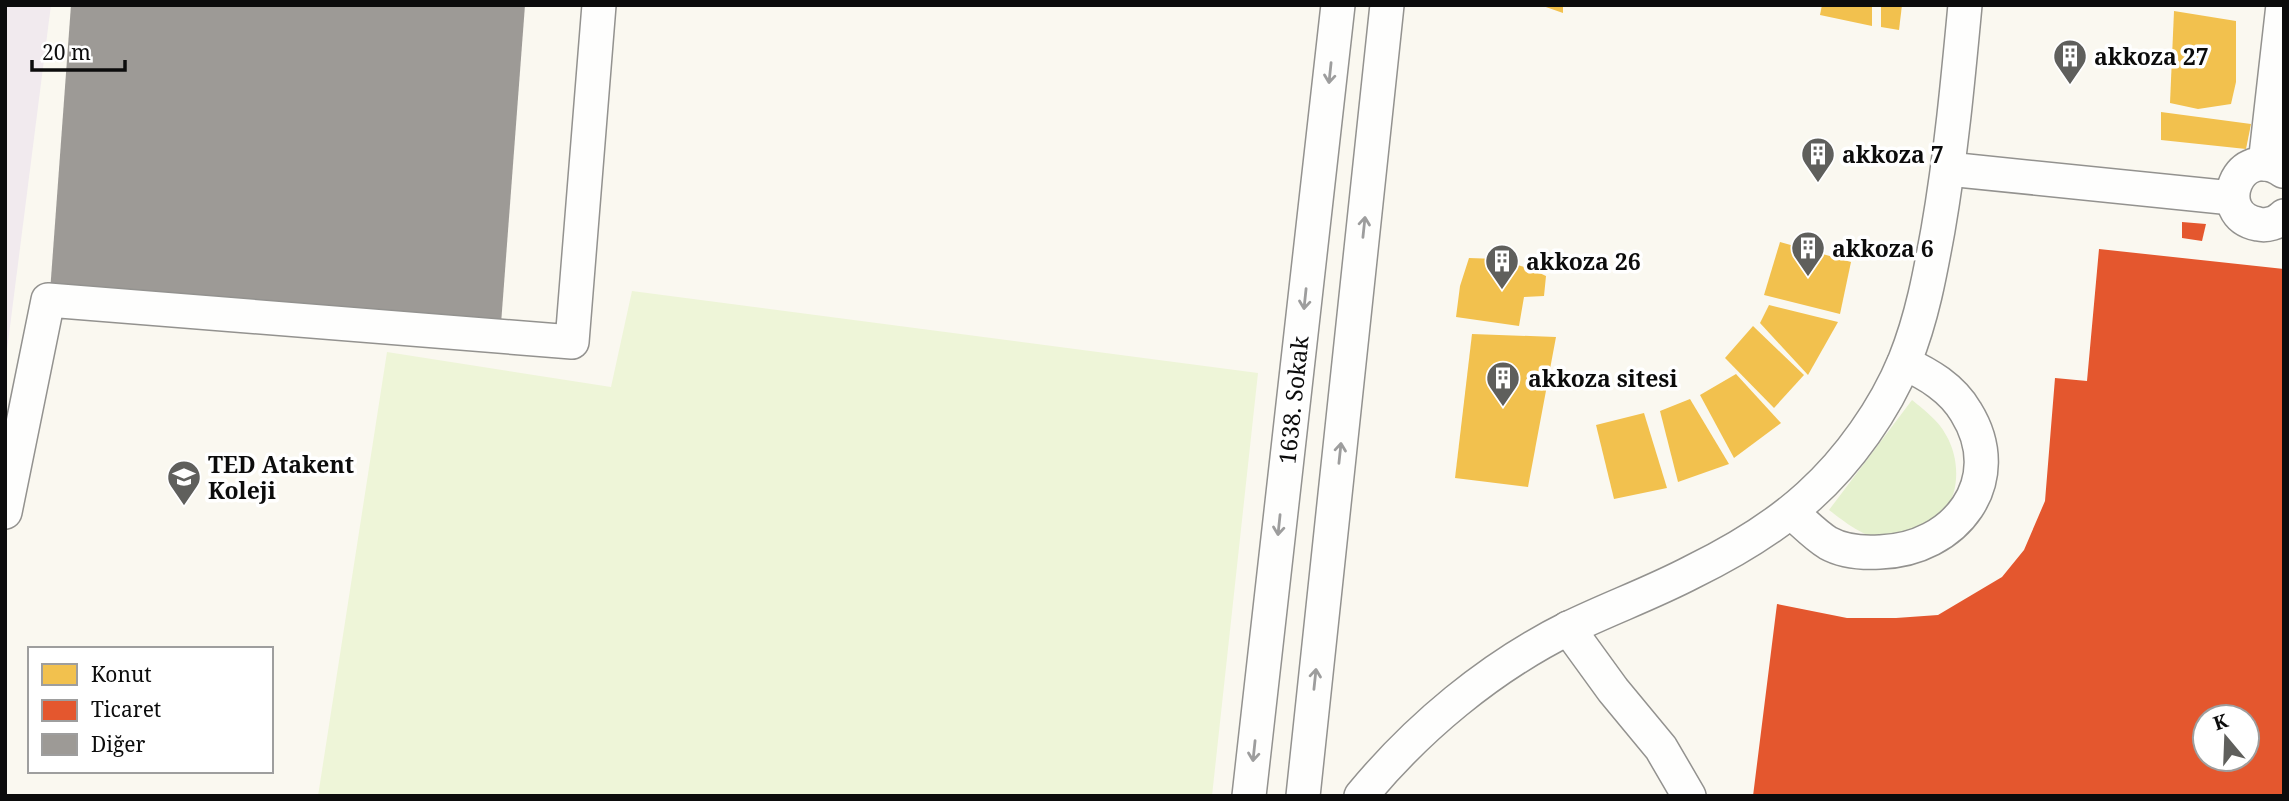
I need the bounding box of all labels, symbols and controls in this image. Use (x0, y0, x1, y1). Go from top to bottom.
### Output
scale bar (32, 28, 124, 72)
building icon: akkoza 27 (2051, 37, 2089, 86)
text: 20 m (42, 38, 91, 66)
place label: akkoza 27 (2094, 40, 2209, 72)
one-way arrow (1323, 61, 1336, 84)
building icon: akkoza 7 (1799, 135, 1837, 184)
place label: akkoza 7 (1842, 138, 1944, 170)
one-way arrow (1357, 216, 1370, 239)
building icon: akkoza 6 (1789, 229, 1827, 278)
place label: akkoza 6 (1832, 232, 1934, 264)
building icon: akkoza 26 (1483, 242, 1521, 291)
place label: akkoza 26 (1526, 245, 1641, 277)
one-way arrow (1298, 287, 1311, 310)
street label: 1638. Sokak (1270, 334, 1316, 466)
building icon: akkoza sitesi (1484, 359, 1522, 408)
place label: akkoza sitesi (1528, 362, 1678, 394)
one-way arrow (1333, 442, 1346, 465)
place label: TED Atakent Koleji (208, 448, 354, 506)
school or university icon: TED Atakent Koleji (165, 458, 203, 507)
one-way arrow (1273, 513, 1286, 536)
legend (28, 647, 273, 773)
text: Konut (91, 660, 152, 688)
one-way arrow (1309, 668, 1322, 691)
text: Ticaret (91, 695, 161, 723)
north arrow (2191, 703, 2261, 773)
text: K (2210, 707, 2231, 736)
text: Diğer (91, 730, 146, 758)
one-way arrow (1247, 739, 1260, 762)

